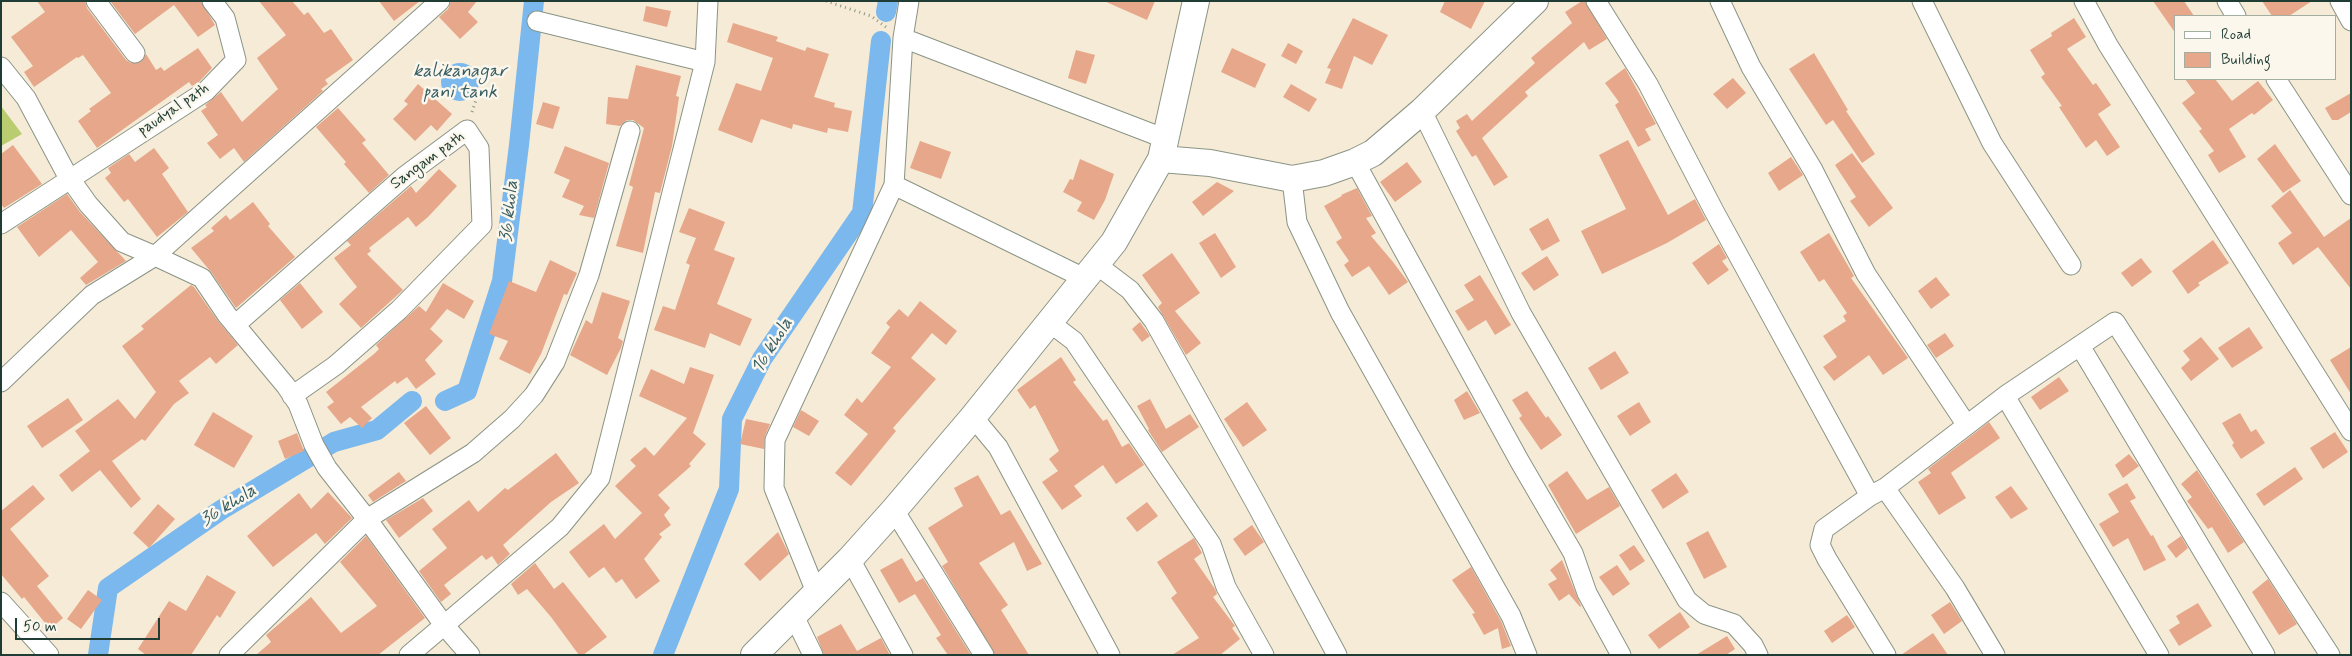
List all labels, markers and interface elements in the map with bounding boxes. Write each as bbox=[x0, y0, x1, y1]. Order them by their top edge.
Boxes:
legend bbox=[2174, 15, 2337, 80]
text: Road bbox=[2221, 25, 2251, 45]
text: Building bbox=[2221, 50, 2271, 70]
water label: kalikanagar pani tank bbox=[413, 61, 507, 104]
street label: paudyal path bbox=[135, 79, 213, 141]
street label: Sangam path bbox=[387, 128, 469, 194]
water label: 36 khola bbox=[496, 179, 524, 243]
water label: 16 khola bbox=[748, 314, 798, 378]
water label: 36 khola bbox=[197, 481, 261, 531]
scale bar bbox=[18, 608, 162, 640]
text: 50 m bbox=[23, 617, 57, 637]

